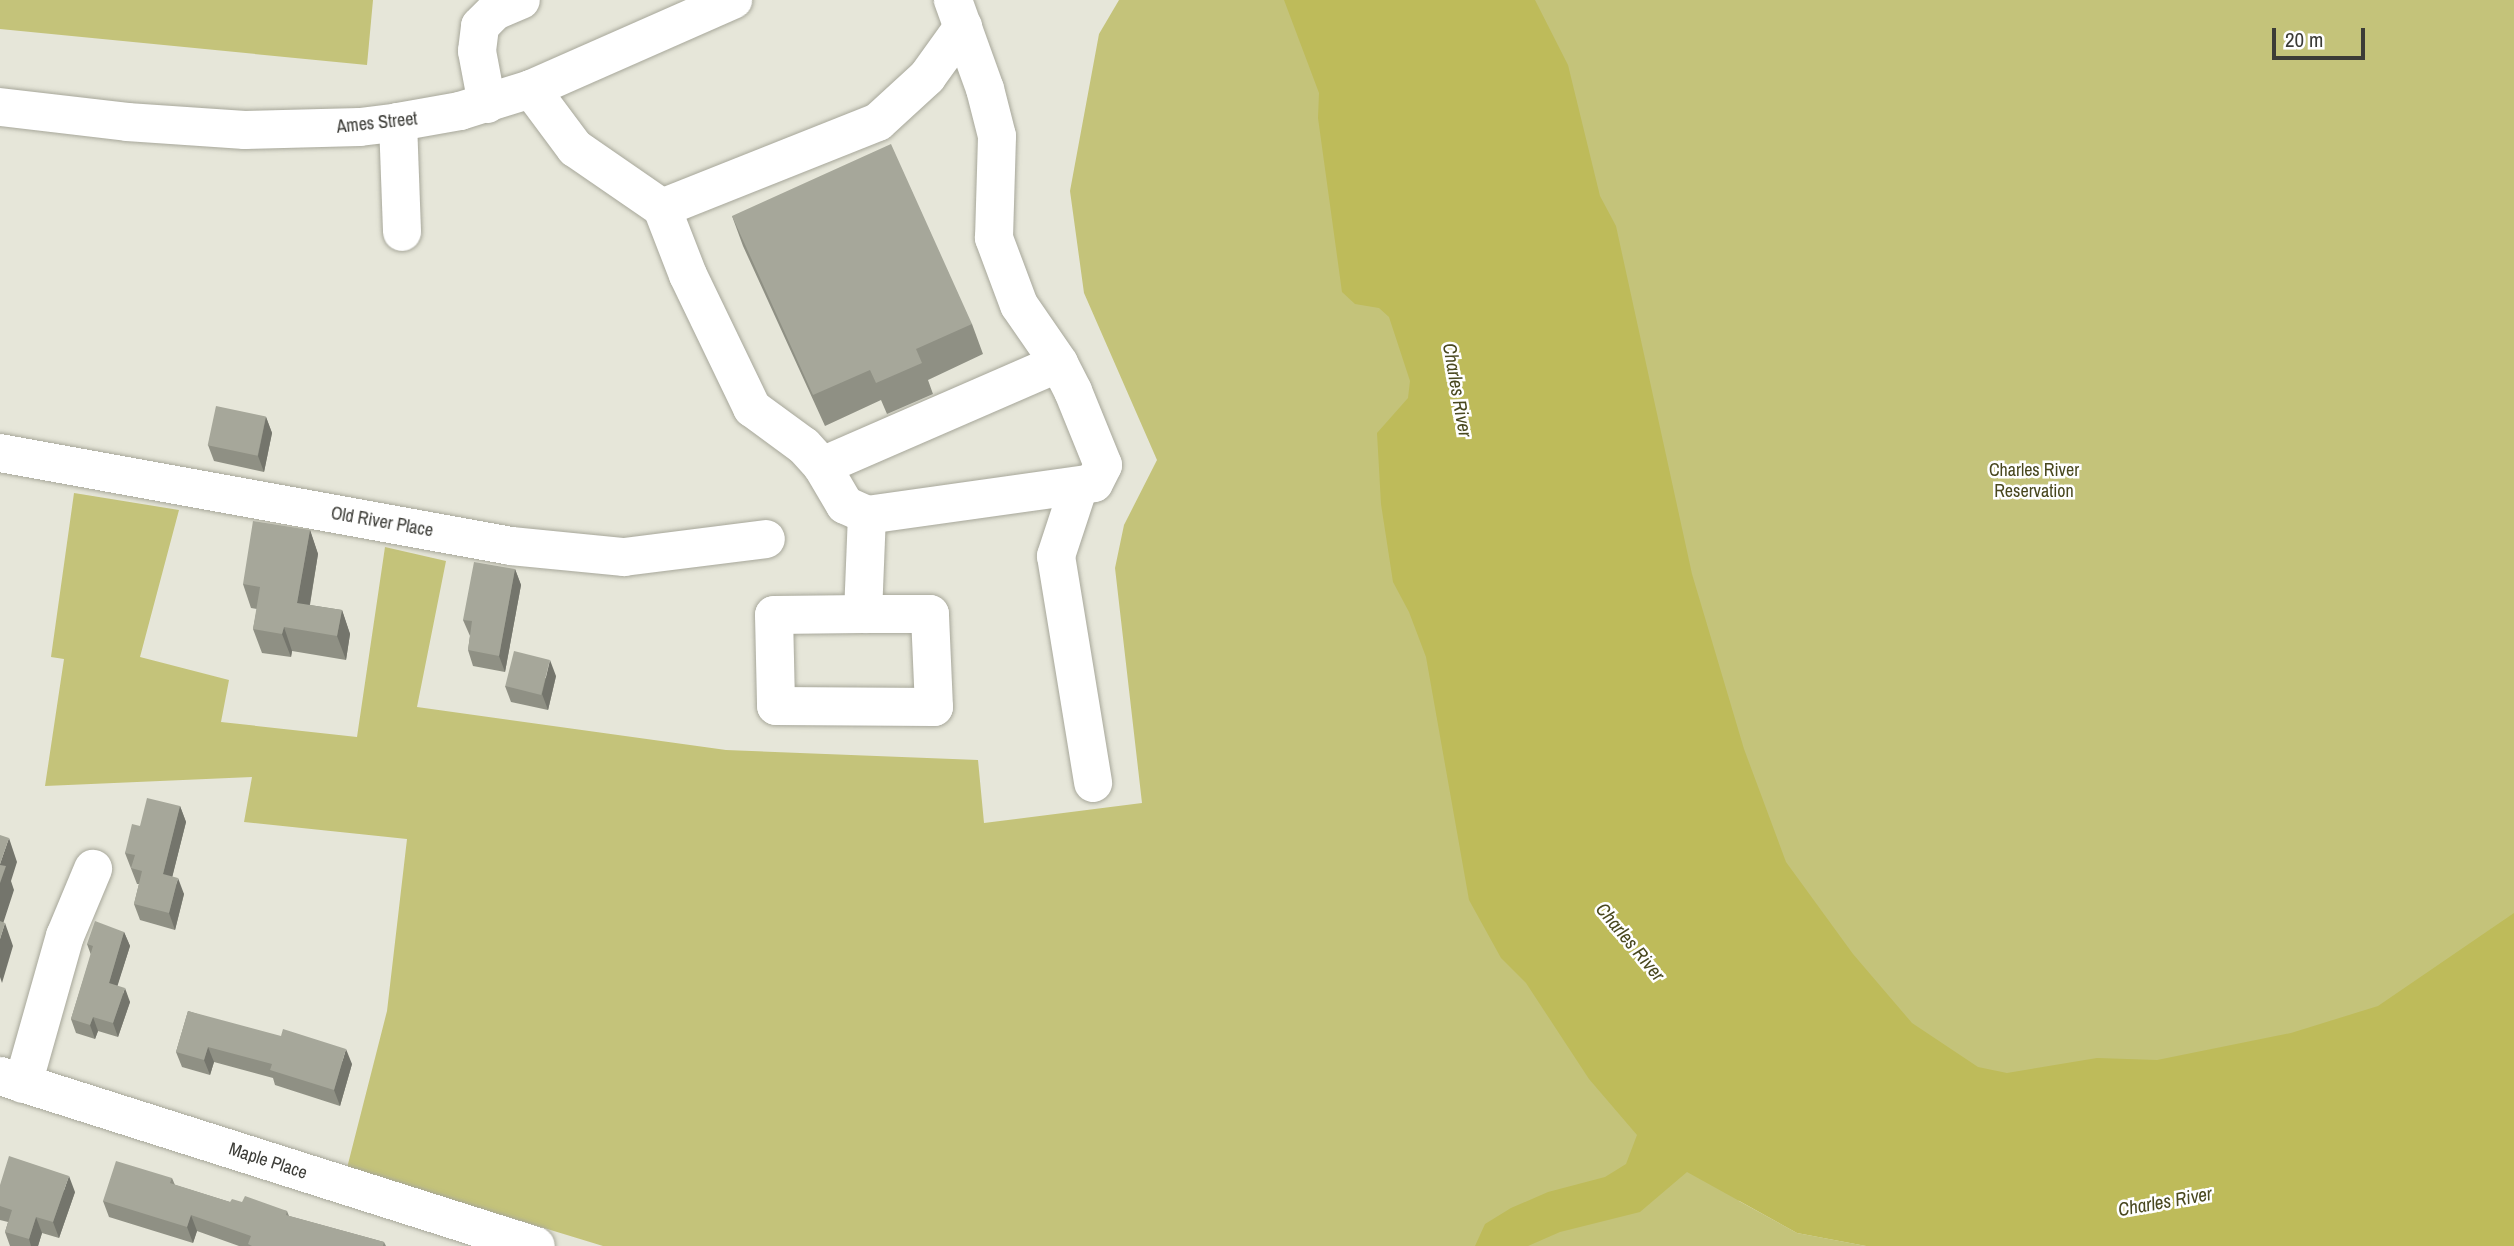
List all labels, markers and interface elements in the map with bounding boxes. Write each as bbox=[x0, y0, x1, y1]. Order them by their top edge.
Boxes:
scale bar bbox=[2276, 14, 2369, 58]
text: 20 m bbox=[2285, 25, 2323, 54]
street label: Ames Street bbox=[335, 108, 419, 138]
water label: Charles River bbox=[1438, 341, 1476, 439]
park label: Charles River Reservation bbox=[1989, 460, 2079, 503]
street label: Old River Place bbox=[329, 502, 435, 542]
water label: Charles River bbox=[1591, 898, 1669, 986]
street label: Maple Place bbox=[226, 1138, 310, 1184]
water label: Charles River bbox=[2116, 1183, 2214, 1221]

